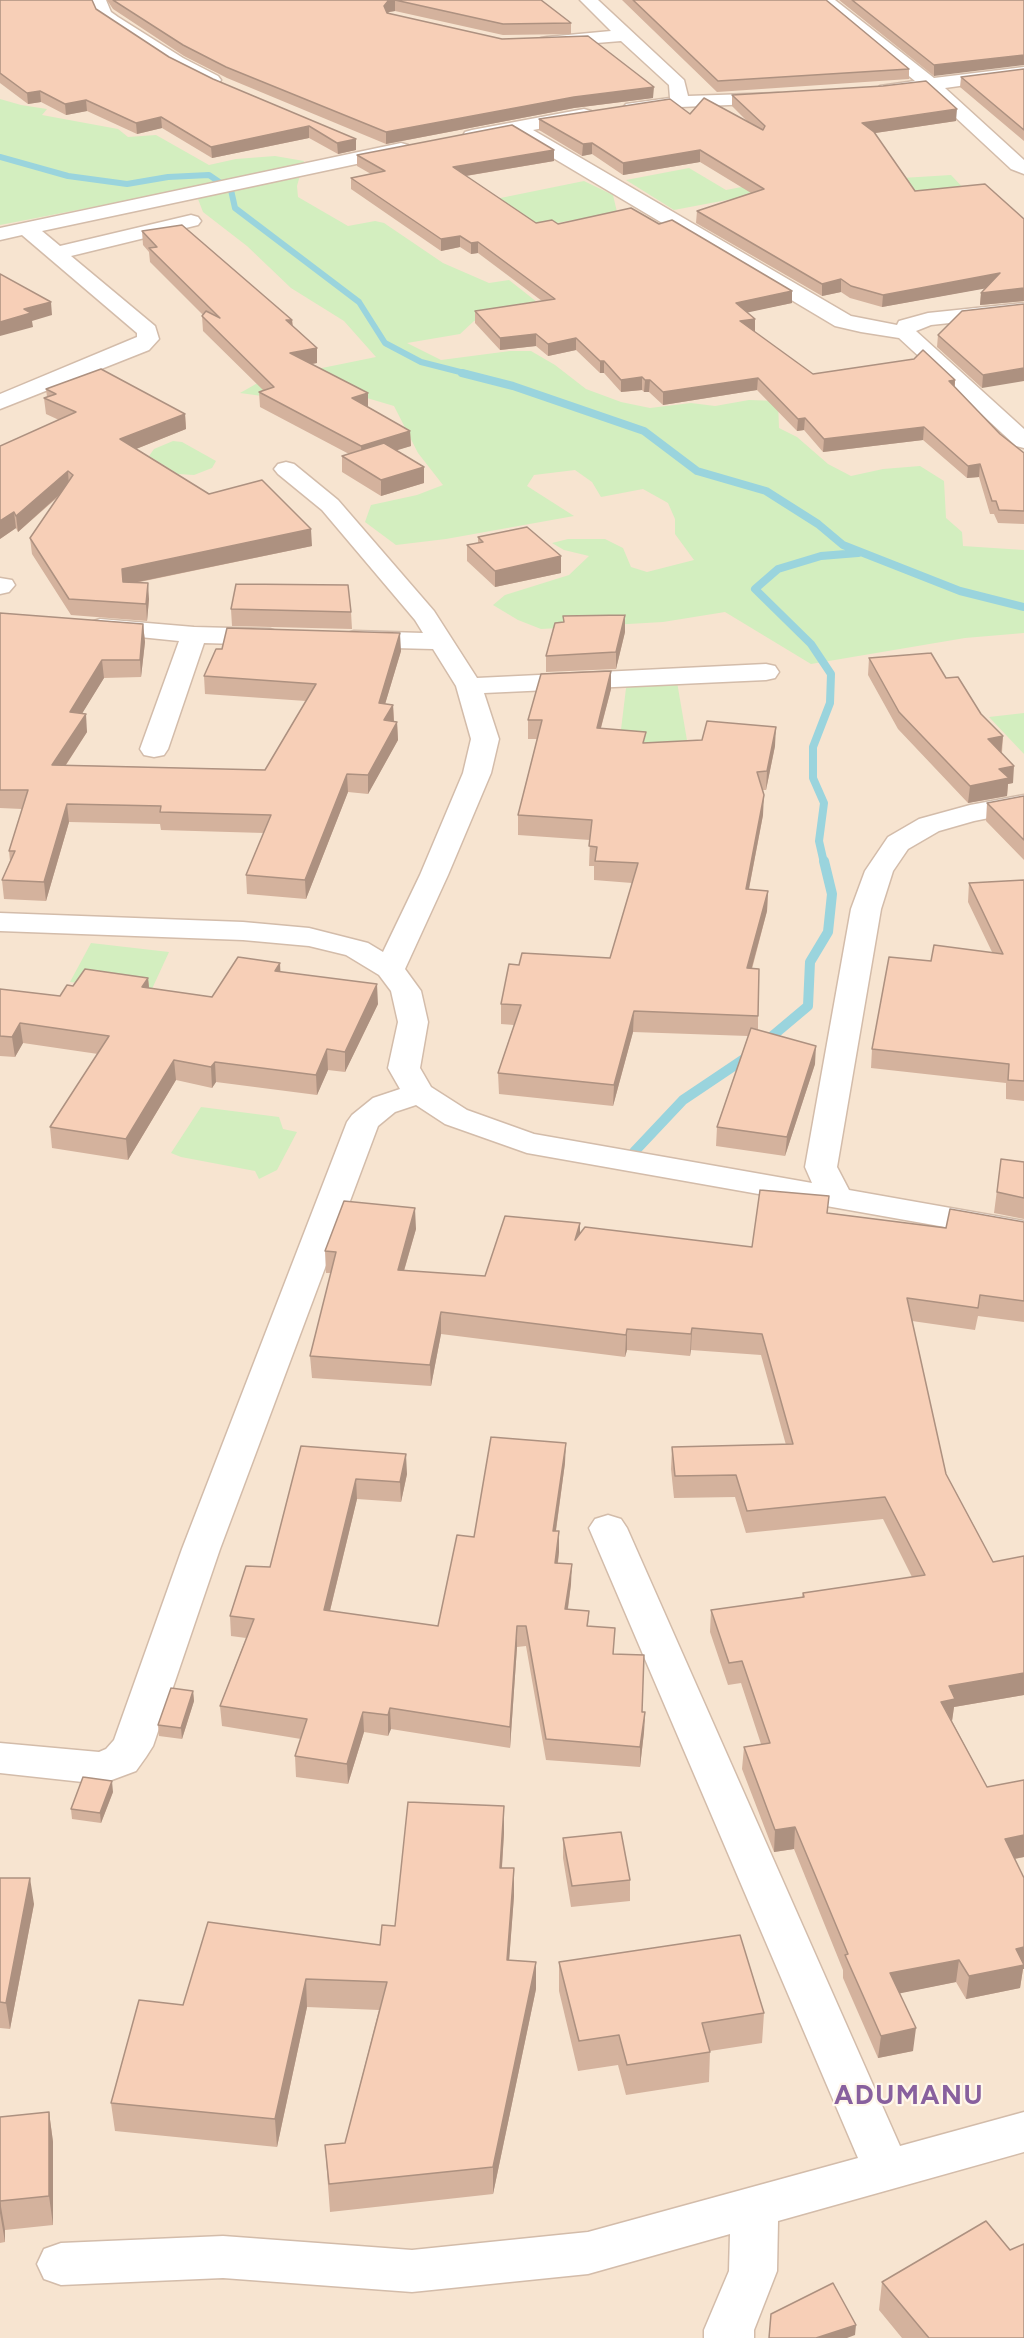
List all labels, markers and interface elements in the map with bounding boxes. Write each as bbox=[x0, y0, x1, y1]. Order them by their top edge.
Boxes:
district label: ADUMANU bbox=[834, 2080, 984, 2112]

